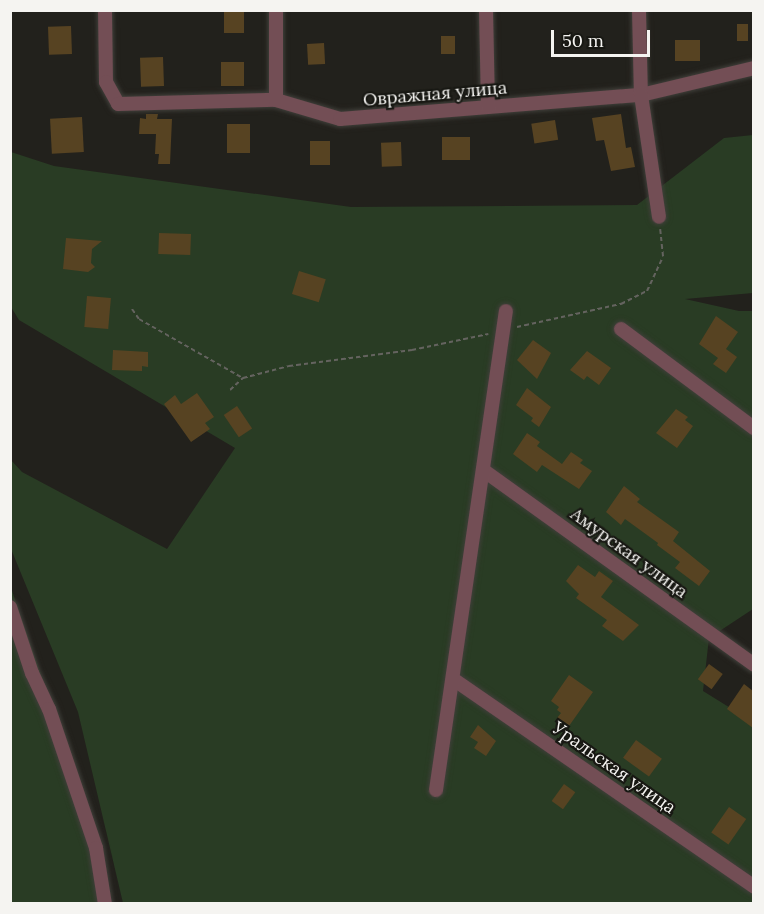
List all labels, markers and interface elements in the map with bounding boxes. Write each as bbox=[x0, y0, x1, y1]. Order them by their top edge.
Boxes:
scale bar bbox=[554, 18, 653, 56]
text: 50 m bbox=[562, 29, 604, 52]
street label: Овражная улица bbox=[362, 77, 508, 111]
street label: Амурская улица bbox=[566, 503, 692, 603]
street label: Уральская улица bbox=[548, 717, 680, 819]

